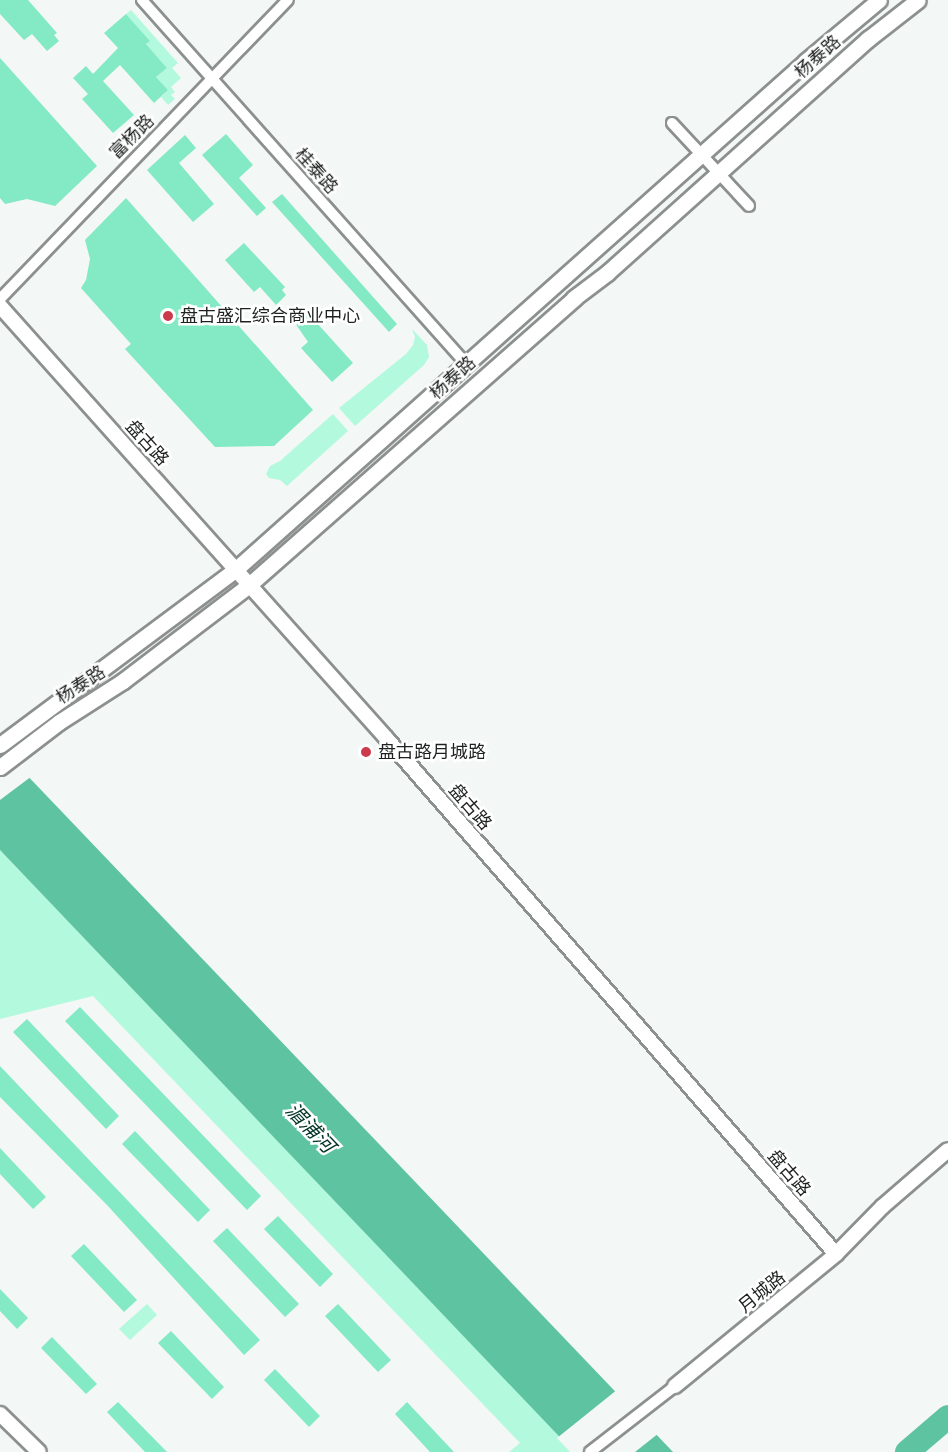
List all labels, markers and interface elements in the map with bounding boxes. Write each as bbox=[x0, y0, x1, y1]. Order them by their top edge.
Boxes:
street label: 杨泰路 bbox=[791, 31, 845, 83]
street label: 富杨路 bbox=[105, 110, 159, 164]
street label: 桂泰路 bbox=[290, 144, 342, 198]
place label: 盘古盛汇综合商业中心 bbox=[180, 305, 360, 327]
marker: 盘古盛汇综合商业中心 bbox=[161, 309, 175, 323]
street label: 杨泰路 bbox=[426, 352, 480, 404]
street label: 盘古路 bbox=[121, 416, 173, 470]
street label: 杨泰路 bbox=[52, 661, 110, 709]
place label: 盘古路月城路 bbox=[378, 741, 486, 763]
marker: 盘古路月城路 bbox=[359, 745, 373, 759]
street label: 盘古路 bbox=[444, 780, 496, 834]
water label: 湄浦河 bbox=[281, 1098, 339, 1158]
street label: 盘古路 bbox=[763, 1146, 815, 1200]
street label: 月城路 bbox=[734, 1267, 790, 1317]

